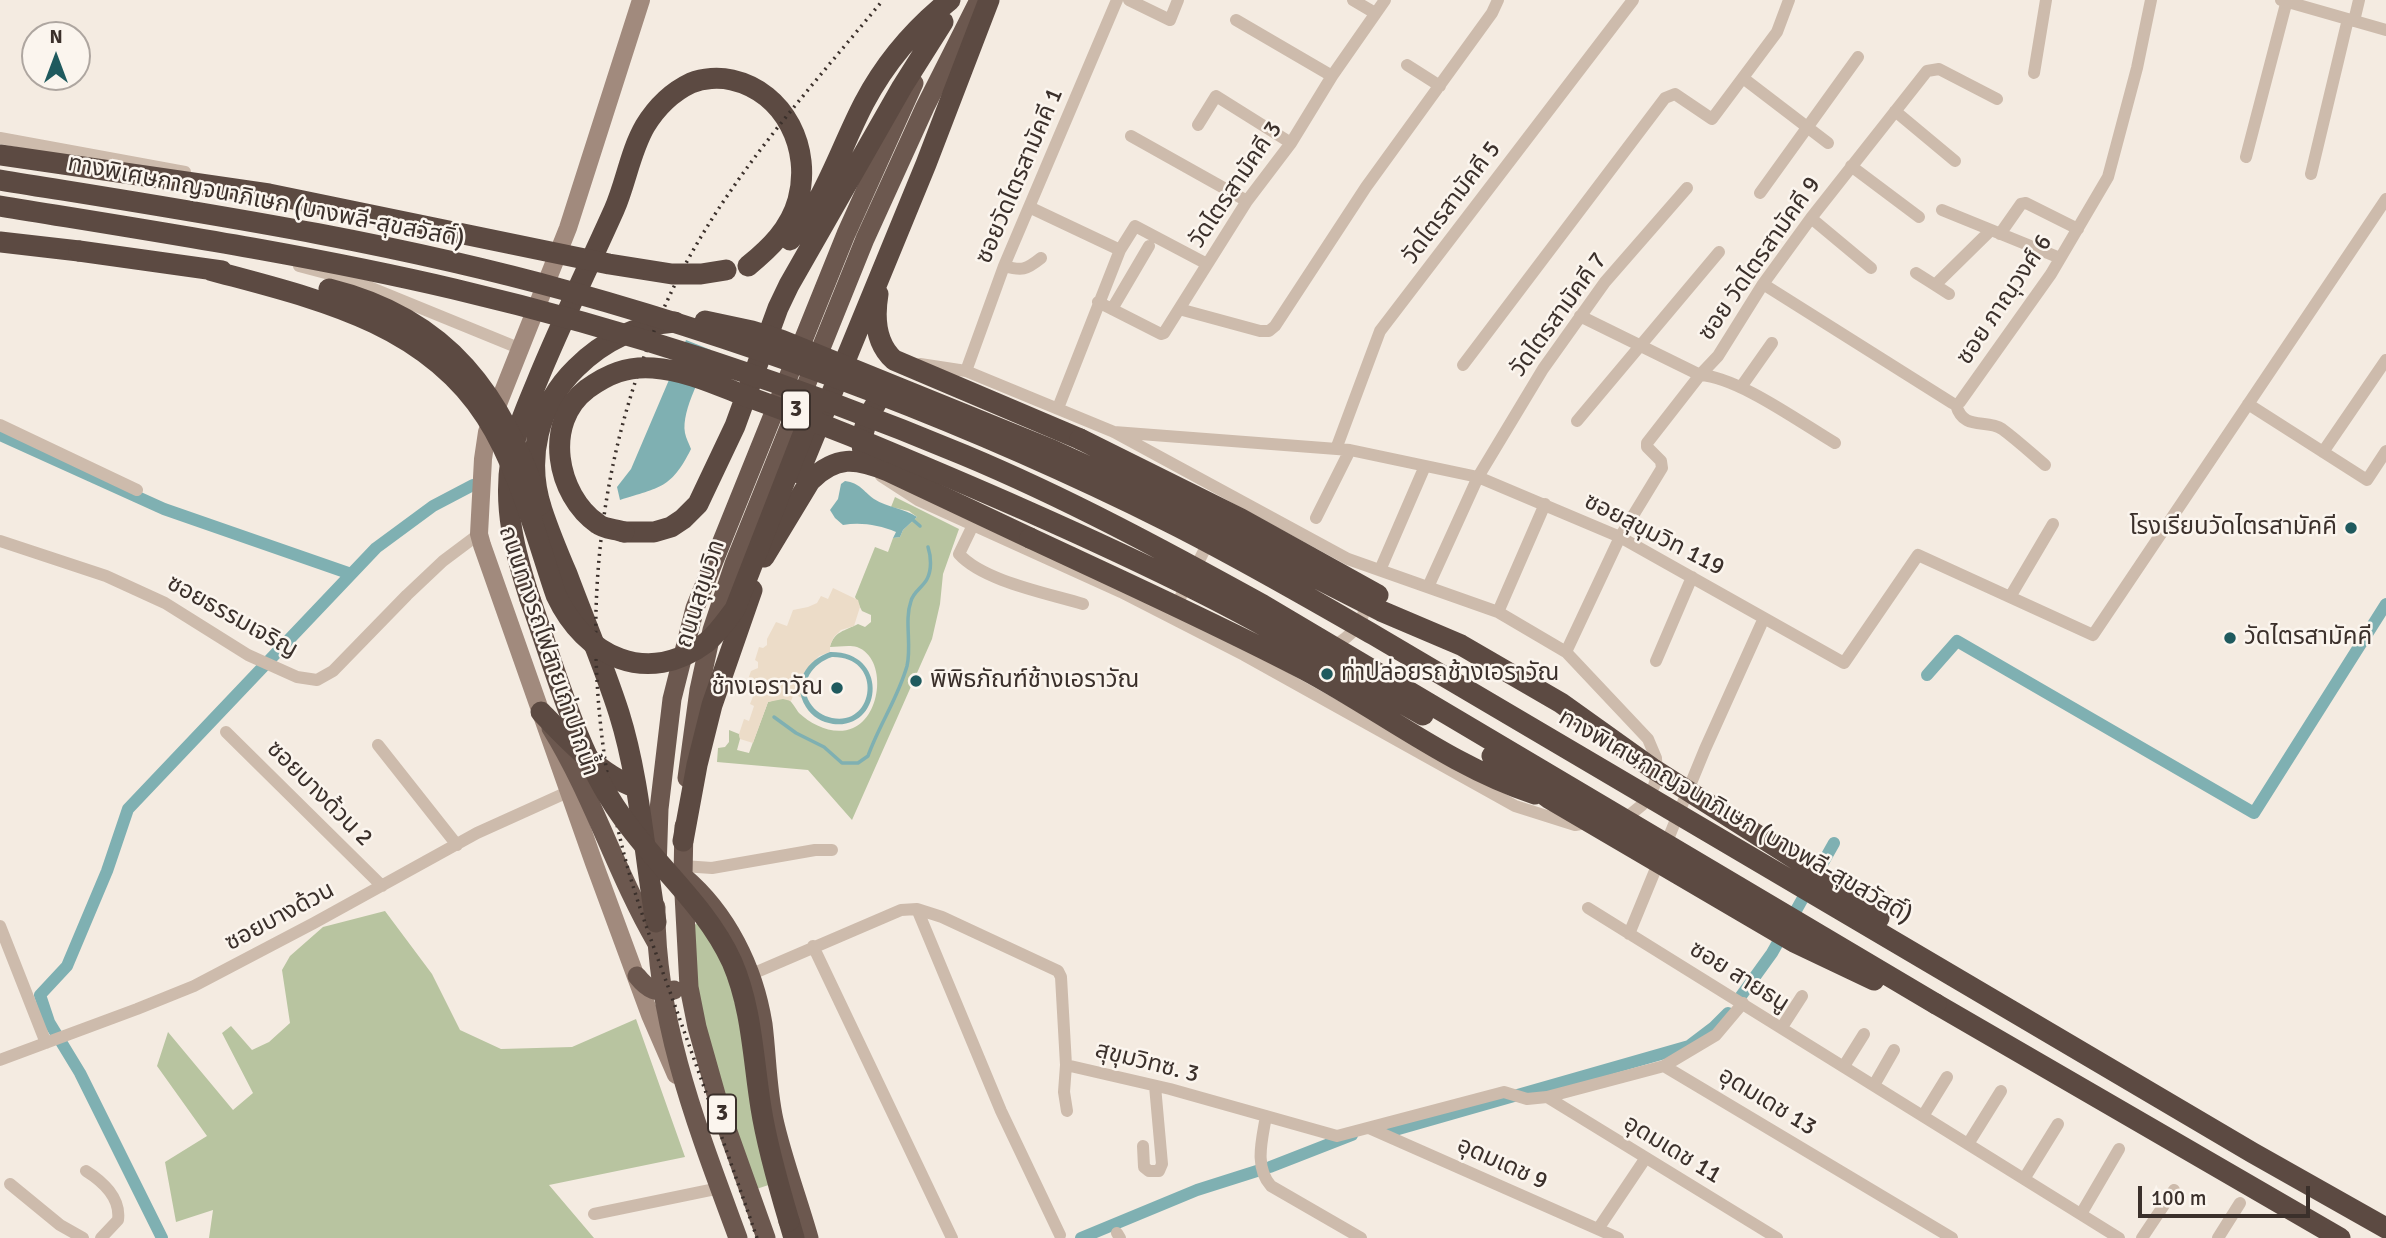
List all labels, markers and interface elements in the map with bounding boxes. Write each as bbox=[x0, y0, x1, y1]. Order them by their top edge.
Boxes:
north arrow bbox=[21, 21, 91, 91]
text: N bbox=[49, 25, 63, 49]
street label: ซอยวัดไตรสามัคคี 1 bbox=[970, 84, 1070, 268]
street label: วัดไตรสามัคคี 3 bbox=[1183, 116, 1289, 254]
street label: วัดไตรสามัคคี 5 bbox=[1396, 136, 1508, 270]
street label: ทางพิเศษกาญจนาภิเษก (บางพลี-สุขสวัสดิ์) bbox=[65, 149, 467, 255]
street label: ซอย วัดไตรสามัคคี 9 bbox=[1693, 172, 1827, 346]
street label: ซอย ภาณุวงศ์ 6 bbox=[1951, 229, 2059, 371]
street label: วัดไตรสามัคคี 7 bbox=[1504, 247, 1614, 383]
road number: 3 bbox=[782, 390, 810, 430]
street label: ซอยสุขุมวิท 119 bbox=[1579, 487, 1729, 583]
place label: โรงเรียนวัดไตรสามัคคี bbox=[2129, 514, 2337, 542]
marker: โรงเรียนวัดไตรสามัคคี bbox=[2343, 520, 2359, 536]
street label: ถนนทางรถไฟสายเก่าปากน้ำ bbox=[492, 522, 604, 780]
street label: ถนนสุขุมวิท bbox=[670, 536, 732, 652]
street label: ซอยธรรมเจริญ bbox=[161, 569, 303, 665]
place label: วัดไตรสามัคคี bbox=[2244, 624, 2372, 652]
marker: วัดไตรสามัคคี bbox=[2222, 630, 2238, 646]
place label: ท่าปล่อยรถช้างเอราวัณ bbox=[1341, 660, 1559, 688]
marker: ท่าปล่อยรถช้างเอราวัณ bbox=[1319, 666, 1335, 682]
place label: พิพิธภัณฑ์ช้างเอราวัณ bbox=[930, 667, 1139, 695]
marker: พิพิธภัณฑ์ช้างเอราวัณ bbox=[908, 673, 924, 689]
place label: ช้างเอราวัณ bbox=[711, 674, 823, 702]
marker: ช้างเอราวัณ bbox=[829, 680, 845, 696]
street label: ทางพิเศษกาญจนาภิเษก (บางพลี-สุขสวัสดิ์) bbox=[1553, 704, 1917, 930]
street label: ซอยบางด้วน 2 bbox=[260, 735, 378, 853]
street label: ซอยบางด้วน bbox=[220, 876, 340, 958]
street label: ซอย สายธนู bbox=[1684, 935, 1794, 1019]
street label: สุขุมวิทซ. 3 bbox=[1092, 1036, 1202, 1090]
street label: อุดมเดช 13 bbox=[1713, 1062, 1821, 1142]
road number: 3 bbox=[708, 1094, 736, 1134]
street label: อุดมเดช 11 bbox=[1618, 1110, 1726, 1190]
street label: อุดมเดช 9 bbox=[1452, 1131, 1552, 1197]
scale bar bbox=[2141, 1172, 2312, 1216]
text: 100 m bbox=[2151, 1185, 2206, 1211]

